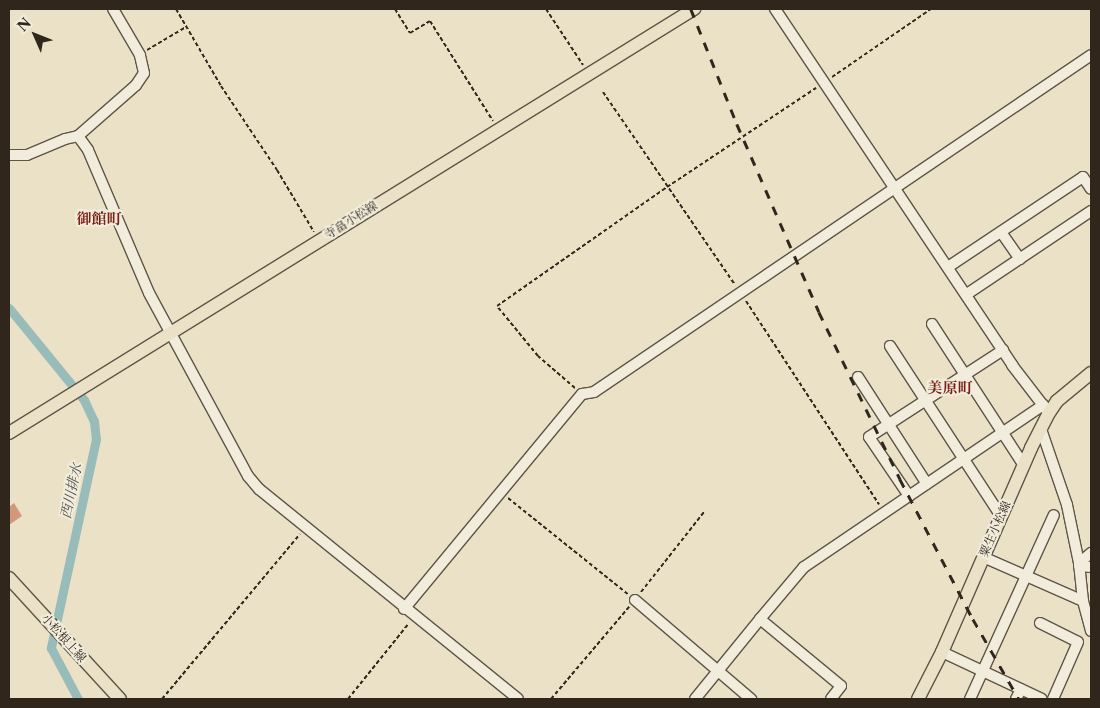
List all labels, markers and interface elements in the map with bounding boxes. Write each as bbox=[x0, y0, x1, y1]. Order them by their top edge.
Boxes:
north arrow bbox=[10, 10, 60, 60]
text: N bbox=[14, 14, 35, 35]
street label: 寺畠小松線 bbox=[322, 198, 380, 242]
district label: 御館町 bbox=[77, 210, 121, 228]
district label: 美原町 bbox=[928, 379, 972, 397]
water label: 西川排水 bbox=[57, 462, 85, 520]
street label: 粟生小松線 bbox=[976, 499, 1014, 559]
street label: 小松根上線 bbox=[39, 611, 89, 665]

